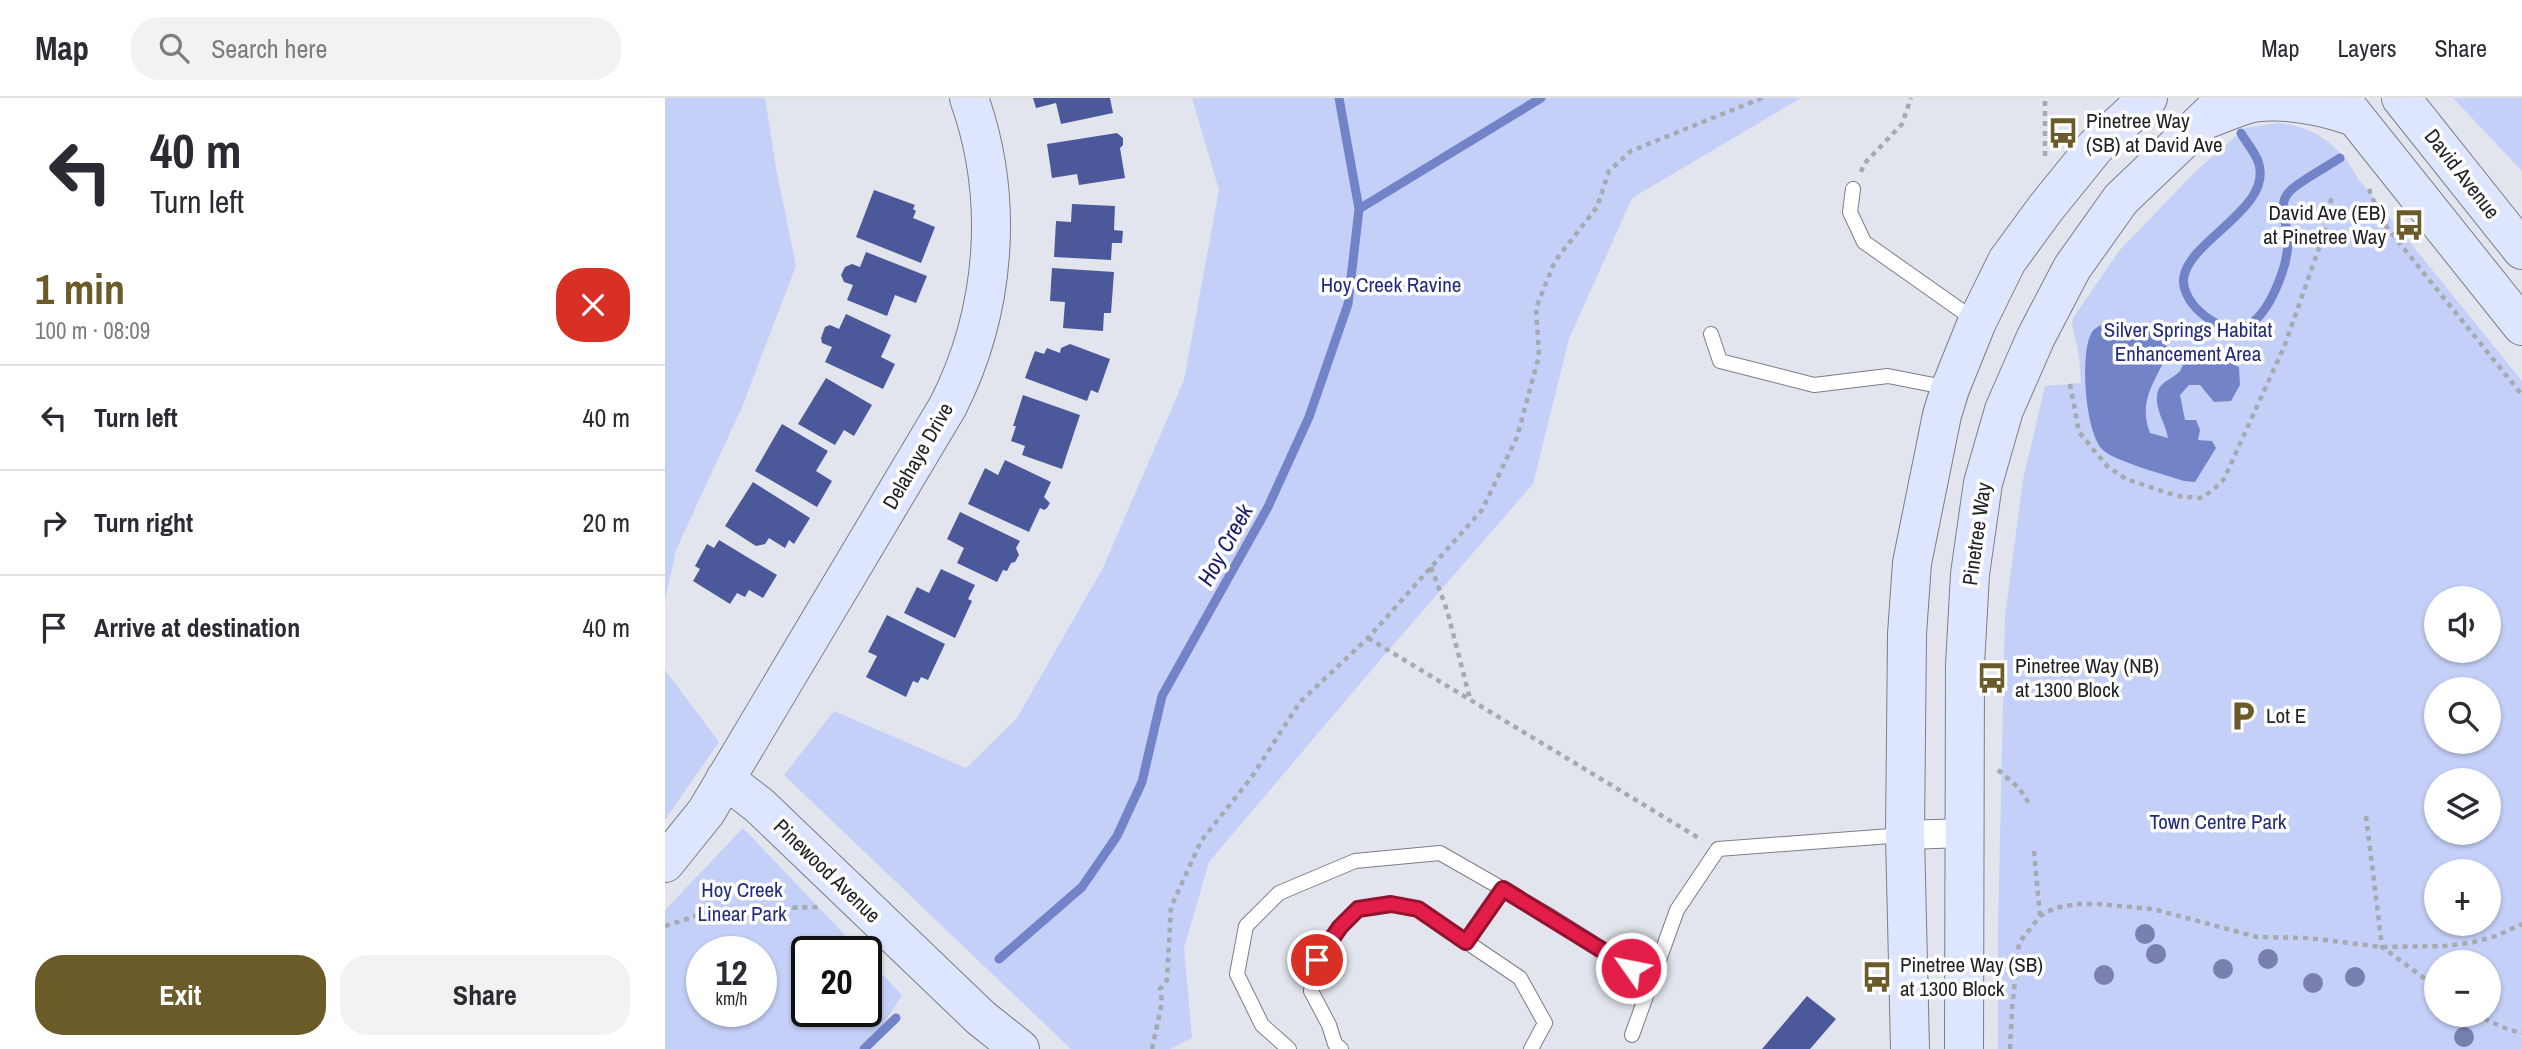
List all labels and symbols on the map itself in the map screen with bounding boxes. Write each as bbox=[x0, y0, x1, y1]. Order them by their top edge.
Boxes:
place label: Pinetree Way (SB) at David Ave bbox=[2086, 106, 2223, 159]
bus stop icon: Pinetree Way (SB) at David Ave bbox=[2046, 116, 2080, 150]
street label: David Avenue bbox=[2418, 123, 2507, 225]
place label: David Ave (EB) at Pinetree Way bbox=[2263, 198, 2386, 251]
bus stop icon: David Ave (EB) at Pinetree Way bbox=[2392, 208, 2426, 242]
park label: Hoy Creek Ravine bbox=[1321, 270, 1461, 299]
park label: Silver Springs Habitat Enhancement Area bbox=[2104, 315, 2272, 368]
street label: Delahaye Drive bbox=[875, 397, 960, 514]
street label: Pinetree Way bbox=[1955, 480, 1998, 587]
water label: Hoy Creek bbox=[1189, 497, 1260, 591]
place label: Pinetree Way (NB) at 1300 Block bbox=[2015, 651, 2159, 704]
bus stop icon: Pinetree Way (NB) at 1300 Block bbox=[1975, 661, 2009, 695]
parking icon: Lot E bbox=[2226, 699, 2260, 733]
place label: Lot E bbox=[2266, 701, 2306, 730]
park label: Town Centre Park bbox=[2150, 807, 2287, 836]
street label: Pinewood Avenue bbox=[767, 812, 887, 929]
park label: Hoy Creek Linear Park bbox=[697, 875, 787, 928]
pin bbox=[1287, 930, 1347, 990]
position arrow bbox=[1594, 931, 1668, 1005]
speed limit sign: 20 bbox=[791, 936, 882, 1027]
place label: Pinetree Way (SB) at 1300 Block bbox=[1900, 950, 2043, 1003]
bus stop icon: Pinetree Way (SB) at 1300 Block bbox=[1860, 960, 1894, 994]

